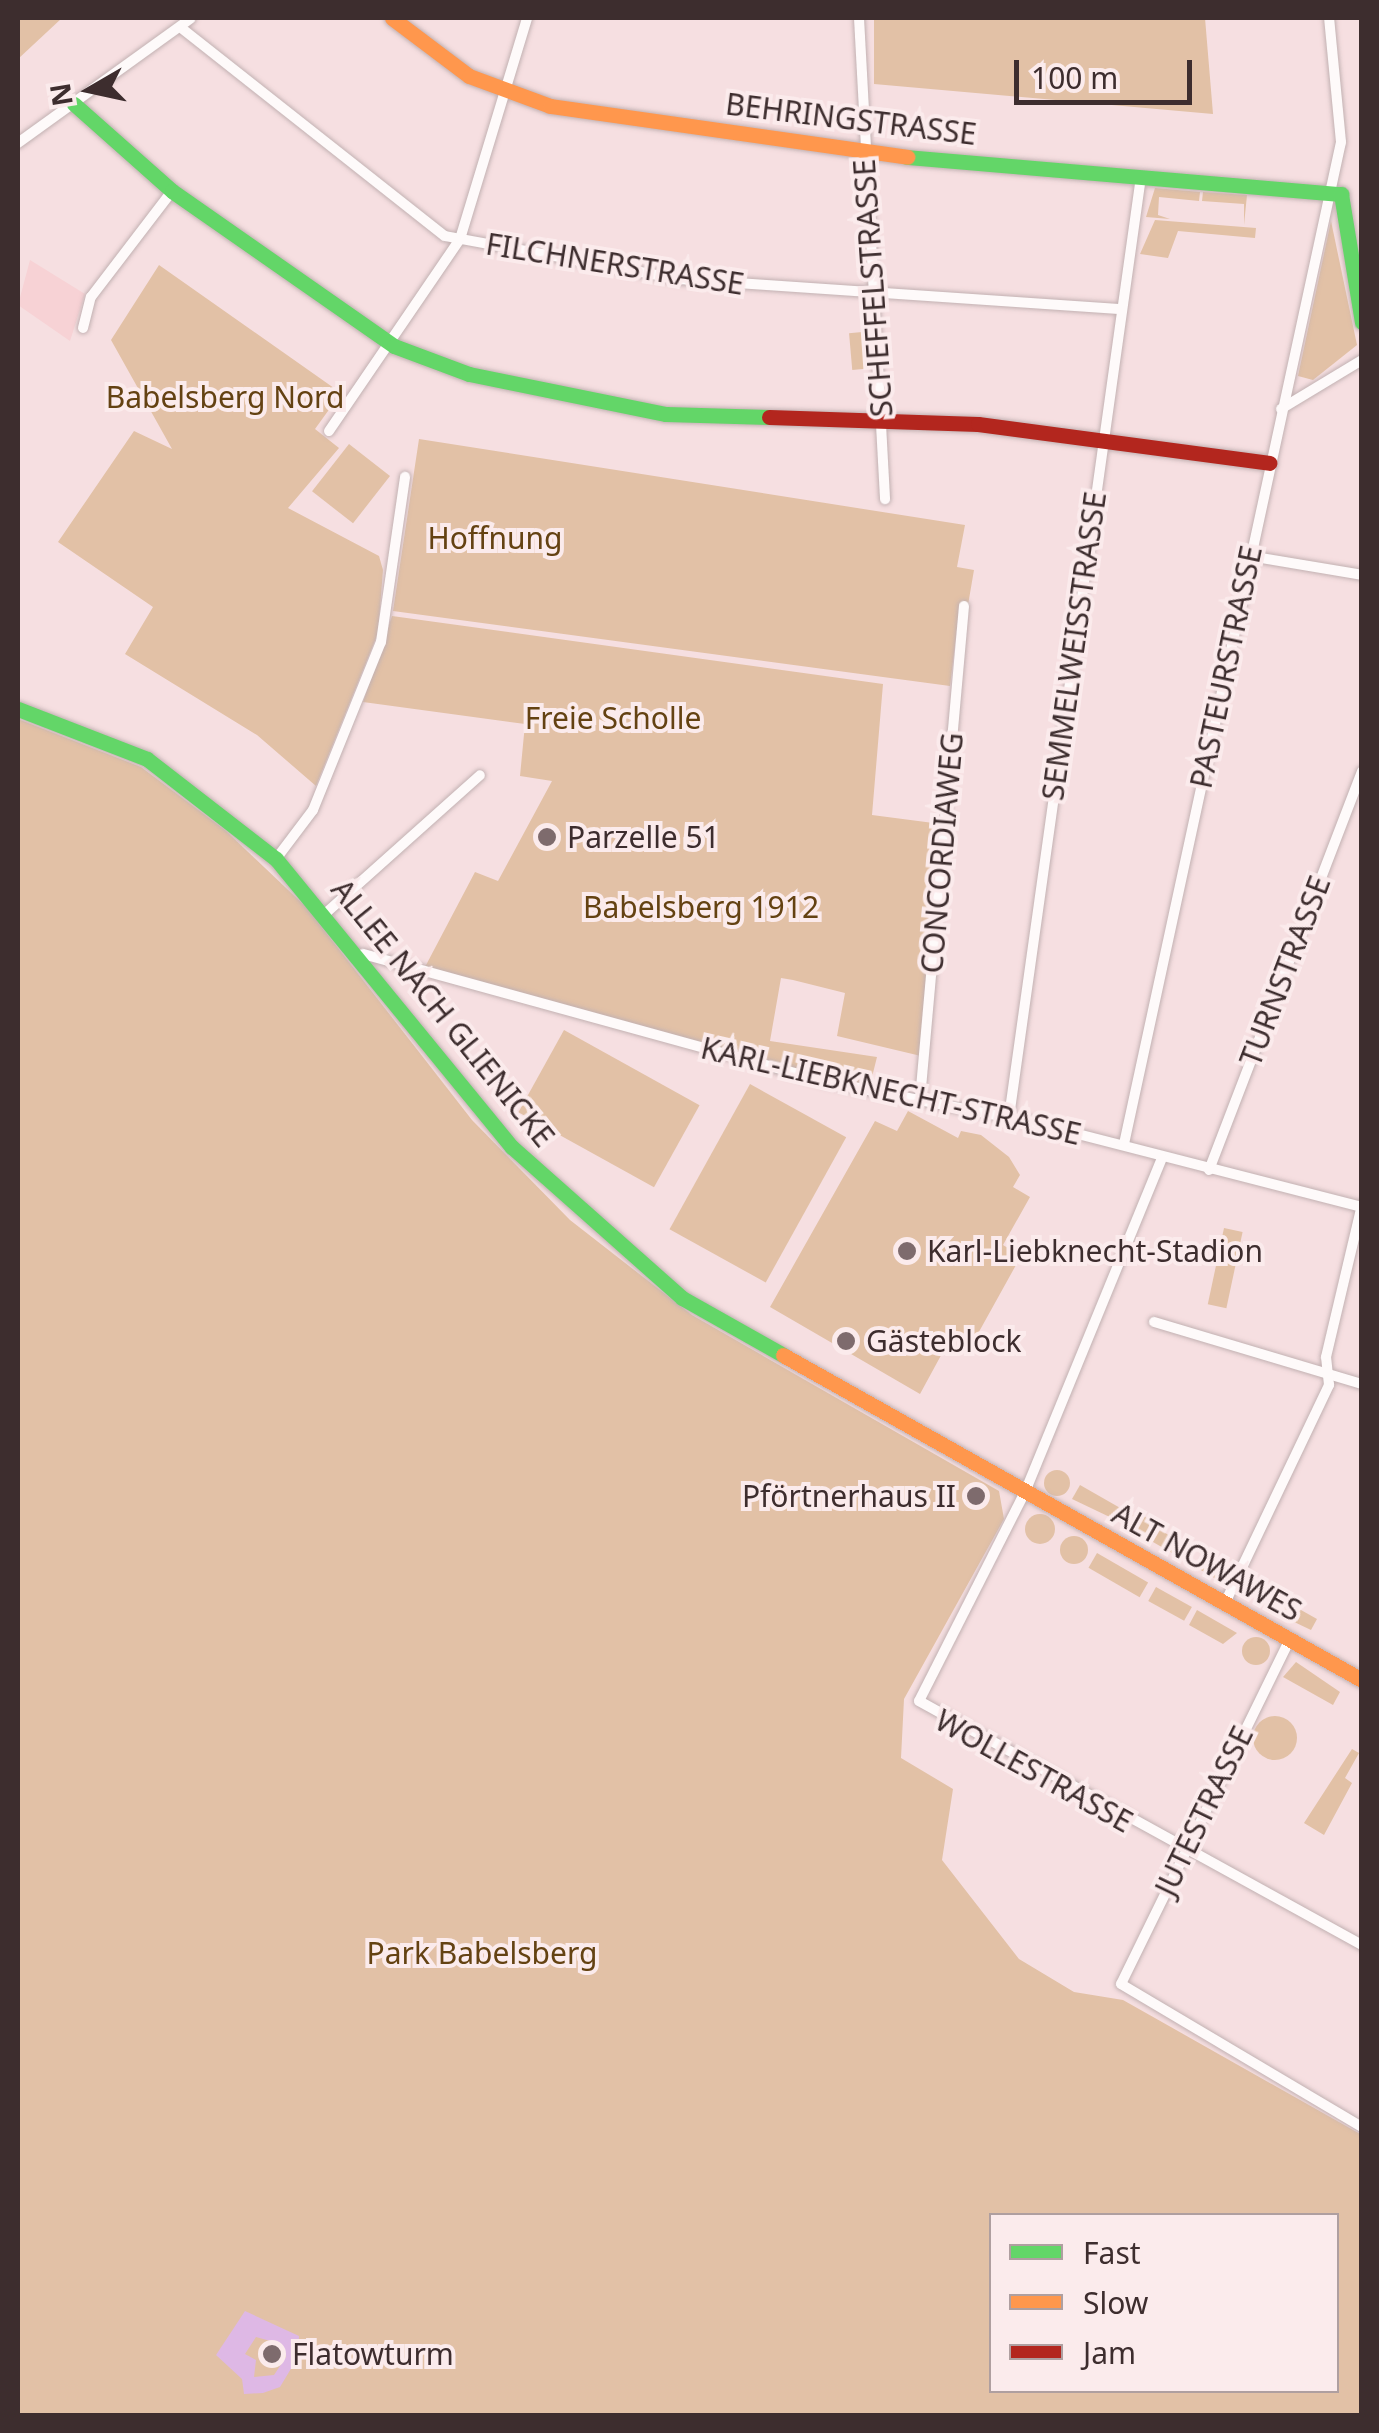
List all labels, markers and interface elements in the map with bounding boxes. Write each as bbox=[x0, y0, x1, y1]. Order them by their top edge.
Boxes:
north arrow bbox=[40, 40, 140, 140]
scale bar bbox=[1019, 40, 1196, 102]
text: 100 m bbox=[1031, 57, 1118, 98]
text: N bbox=[40, 80, 81, 109]
street label: BEHRINGSTRASSE bbox=[724, 86, 978, 152]
street label: SCHEFFELSTRASSE bbox=[846, 158, 900, 418]
street label: FILCHNERSTRASSE bbox=[483, 226, 747, 302]
park label: Babelsberg Nord bbox=[106, 379, 344, 415]
street label: SEMMELWEISSTRASSE bbox=[1035, 489, 1113, 803]
park label: Hoffnung bbox=[427, 520, 563, 556]
street label: PASTEURSTRASSE bbox=[1183, 543, 1269, 791]
park label: Freie Scholle bbox=[525, 700, 701, 736]
street label: CONCORDIAWEG bbox=[914, 731, 970, 975]
place label: Parzelle 51 bbox=[567, 819, 720, 855]
marker: Parzelle 51 bbox=[536, 826, 558, 848]
street label: TURNSTRASSE bbox=[1232, 871, 1338, 1071]
street label: ALLEE NACH GLIENICKE bbox=[324, 872, 562, 1154]
park label: Babelsberg 1912 bbox=[583, 889, 819, 925]
street label: KARL-LIEBKNECHT-STRASSE bbox=[698, 1030, 1084, 1152]
place label: Karl-Liebknecht-Stadion bbox=[927, 1233, 1263, 1269]
marker: Karl-Liebknecht-Stadion bbox=[896, 1240, 918, 1262]
place label: Gästeblock bbox=[866, 1323, 1022, 1359]
marker: Gästeblock bbox=[835, 1330, 857, 1352]
place label: Pförtnerhaus II bbox=[742, 1478, 956, 1514]
marker: Pförtnerhaus II bbox=[965, 1485, 987, 1507]
street label: ALT NOWAWES bbox=[1106, 1495, 1308, 1629]
street label: WOLLESTRASSE bbox=[929, 1702, 1139, 1840]
street label: JUTESTRASSE bbox=[1147, 1720, 1261, 1902]
park label: Park Babelsberg bbox=[367, 1935, 597, 1971]
legend bbox=[989, 2213, 1339, 2393]
text: Fast bbox=[1083, 2232, 1141, 2273]
text: Slow bbox=[1083, 2282, 1148, 2323]
text: Jam bbox=[1083, 2332, 1136, 2373]
place label: Flatowturm bbox=[292, 2336, 454, 2372]
marker: Flatowturm bbox=[261, 2343, 283, 2365]

